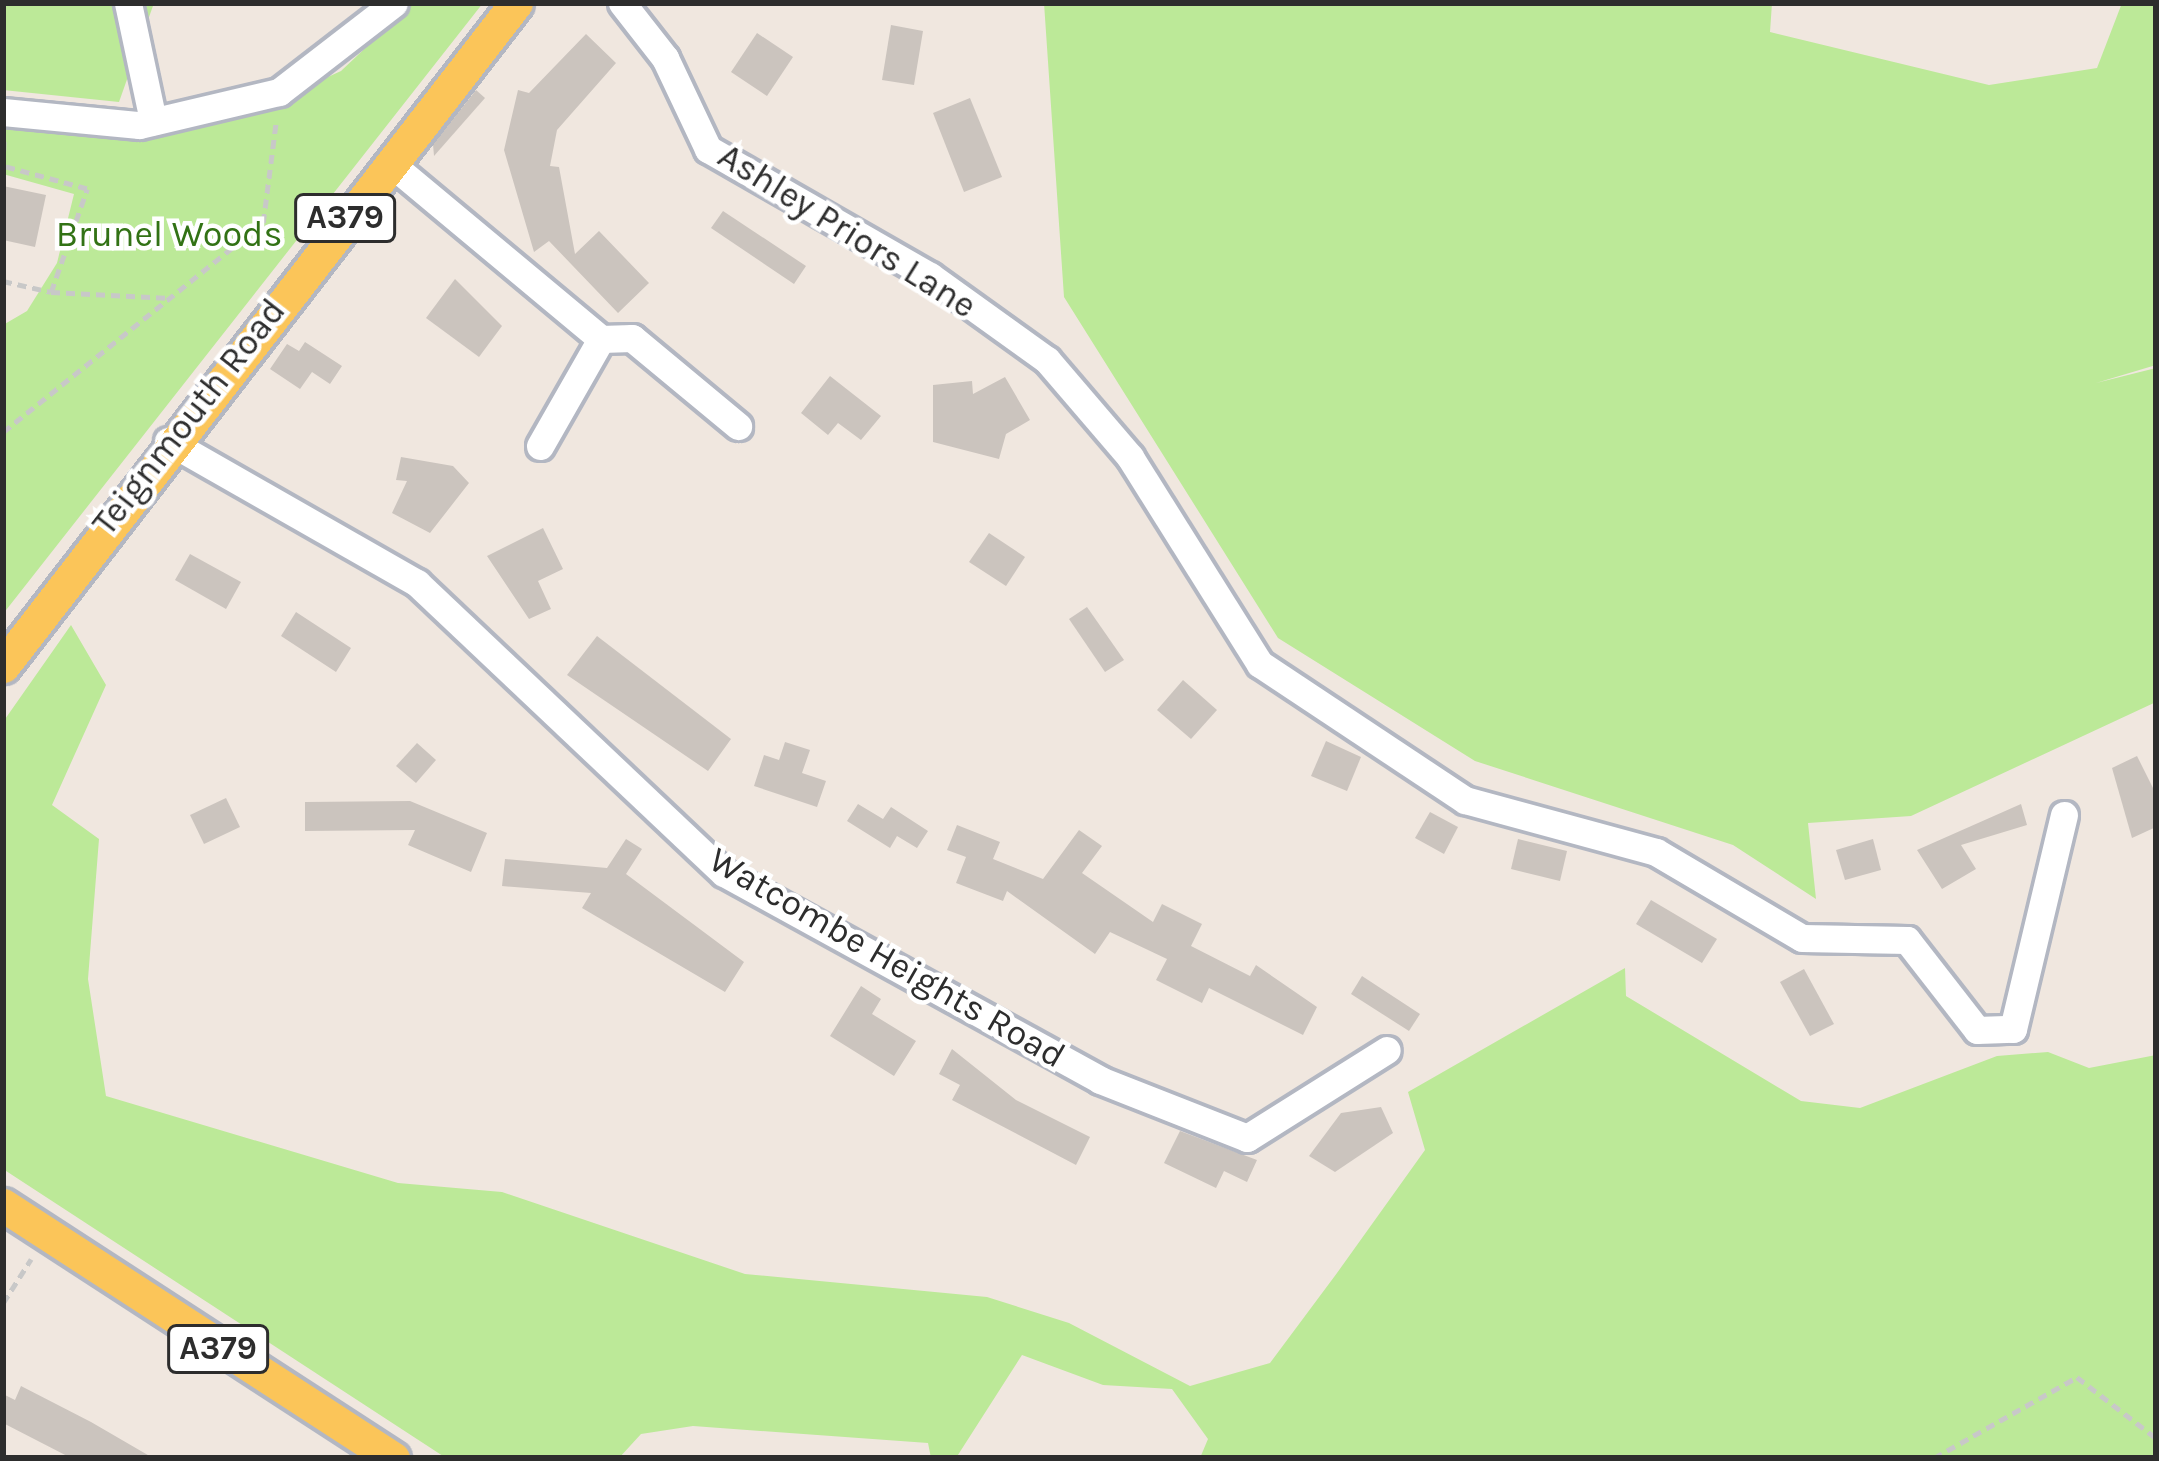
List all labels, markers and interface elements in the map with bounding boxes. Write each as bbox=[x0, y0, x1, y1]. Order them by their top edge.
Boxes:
street label: Ashley Priors Lane bbox=[710, 134, 984, 328]
road number: A379 bbox=[294, 191, 396, 245]
park label: Brunel Woods bbox=[56, 213, 282, 257]
street label: Teignmouth Road bbox=[83, 290, 295, 544]
street label: Watcombe Heights Road bbox=[701, 838, 1073, 1078]
road number: A379 bbox=[167, 1322, 269, 1376]

